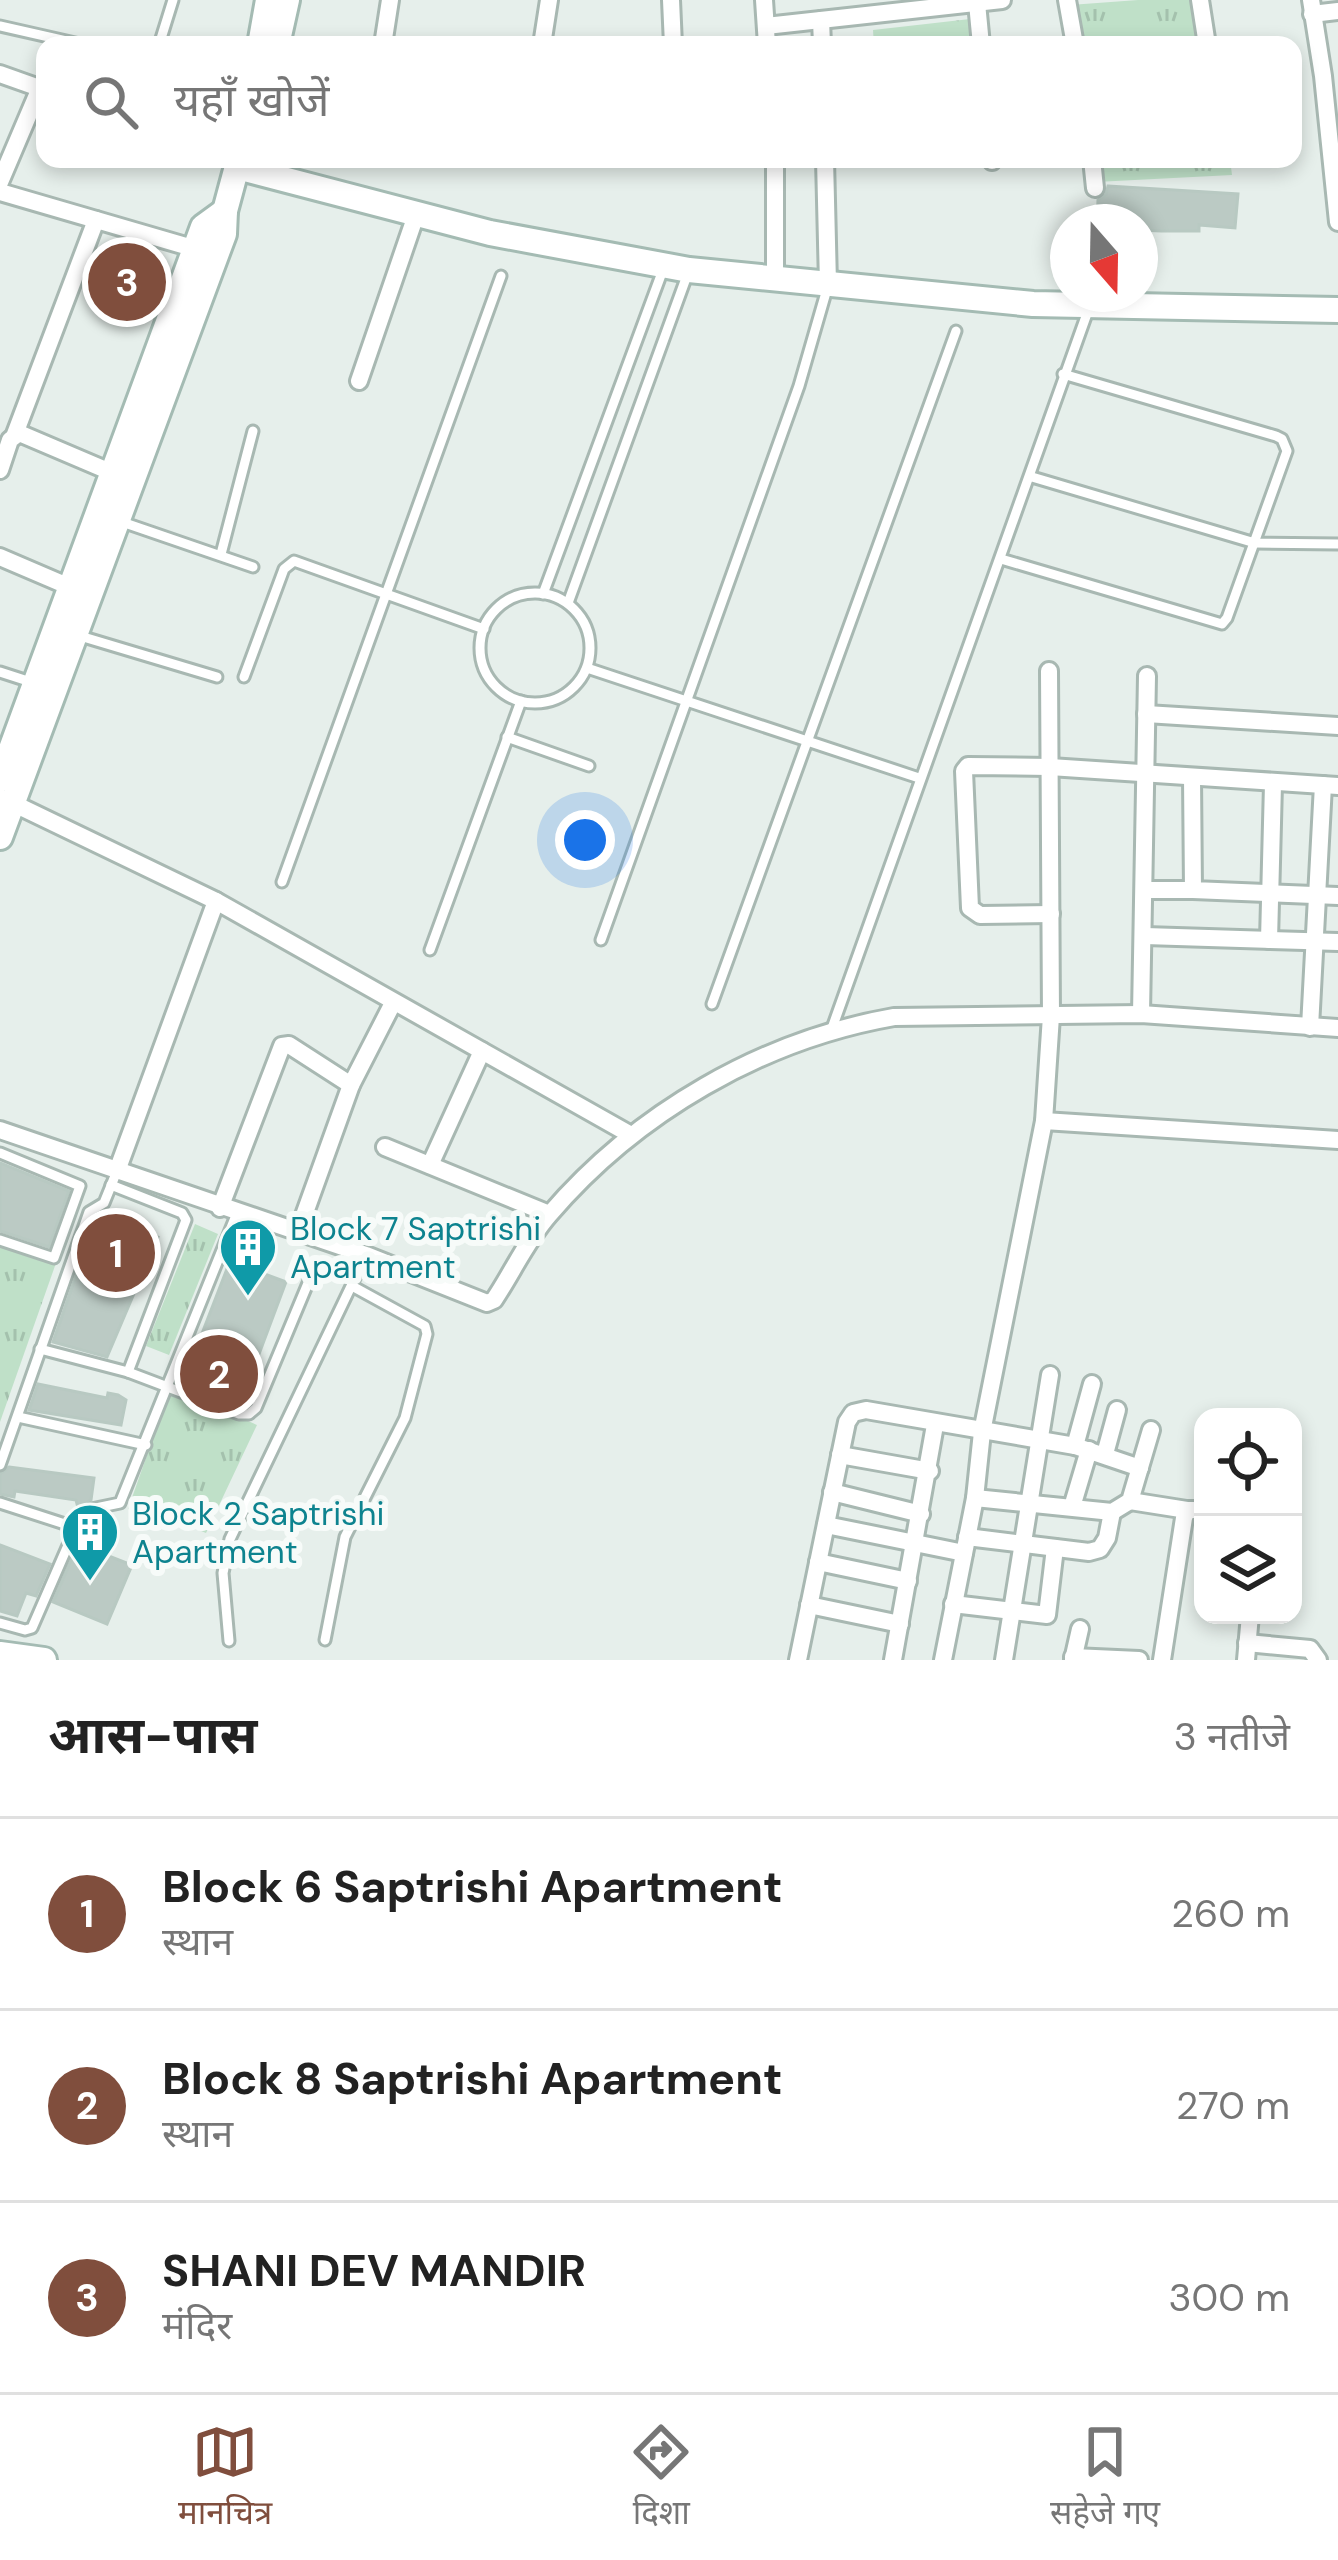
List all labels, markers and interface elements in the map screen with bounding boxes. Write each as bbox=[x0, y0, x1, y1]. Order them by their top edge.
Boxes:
search box bbox=[36, 36, 1302, 168]
icon: search bbox=[78, 69, 144, 135]
text: यहाँ खोजें bbox=[174, 71, 329, 130]
north arrow bbox=[1050, 204, 1158, 312]
pin: 3 bbox=[88, 237, 166, 327]
your location bbox=[555, 810, 615, 870]
place label: Block 7 Saptrishi Apartment bbox=[290, 1207, 541, 1288]
pin: 1 bbox=[77, 1208, 155, 1298]
building icon: Block 7 Saptrishi Apartment bbox=[217, 1216, 279, 1298]
pin: 2 bbox=[180, 1329, 258, 1419]
map controls bbox=[1194, 1408, 1302, 1624]
button: locate bbox=[1194, 1408, 1302, 1516]
place label: Block 2 Saptrishi Apartment bbox=[132, 1492, 385, 1573]
building icon: Block 2 Saptrishi Apartment bbox=[59, 1501, 121, 1583]
button: layers bbox=[1194, 1516, 1302, 1624]
text: आस-पास bbox=[48, 1702, 257, 1769]
text: 3 नतीजे bbox=[1174, 1711, 1290, 1762]
text: Block 6 Saptrishi Apartment bbox=[162, 1857, 783, 1916]
text: 1 bbox=[80, 1888, 94, 1939]
text: 260 m bbox=[1171, 1888, 1290, 1939]
text: स्थान bbox=[162, 1916, 233, 1967]
text: Block 8 Saptrishi Apartment bbox=[162, 2049, 782, 2108]
text: 2 bbox=[76, 2080, 98, 2131]
text: 270 m bbox=[1176, 2080, 1290, 2131]
text: स्थान bbox=[162, 2108, 233, 2159]
text: SHANI DEV MANDIR bbox=[162, 2241, 586, 2300]
text: 3 bbox=[75, 2272, 99, 2323]
text: 300 m bbox=[1168, 2272, 1290, 2323]
text: मंदिर bbox=[162, 2300, 232, 2351]
tab: मानचित्र bbox=[178, 2419, 272, 2537]
tab: दिशा bbox=[628, 2419, 694, 2537]
tab: सहेजे गए bbox=[1050, 2419, 1160, 2537]

